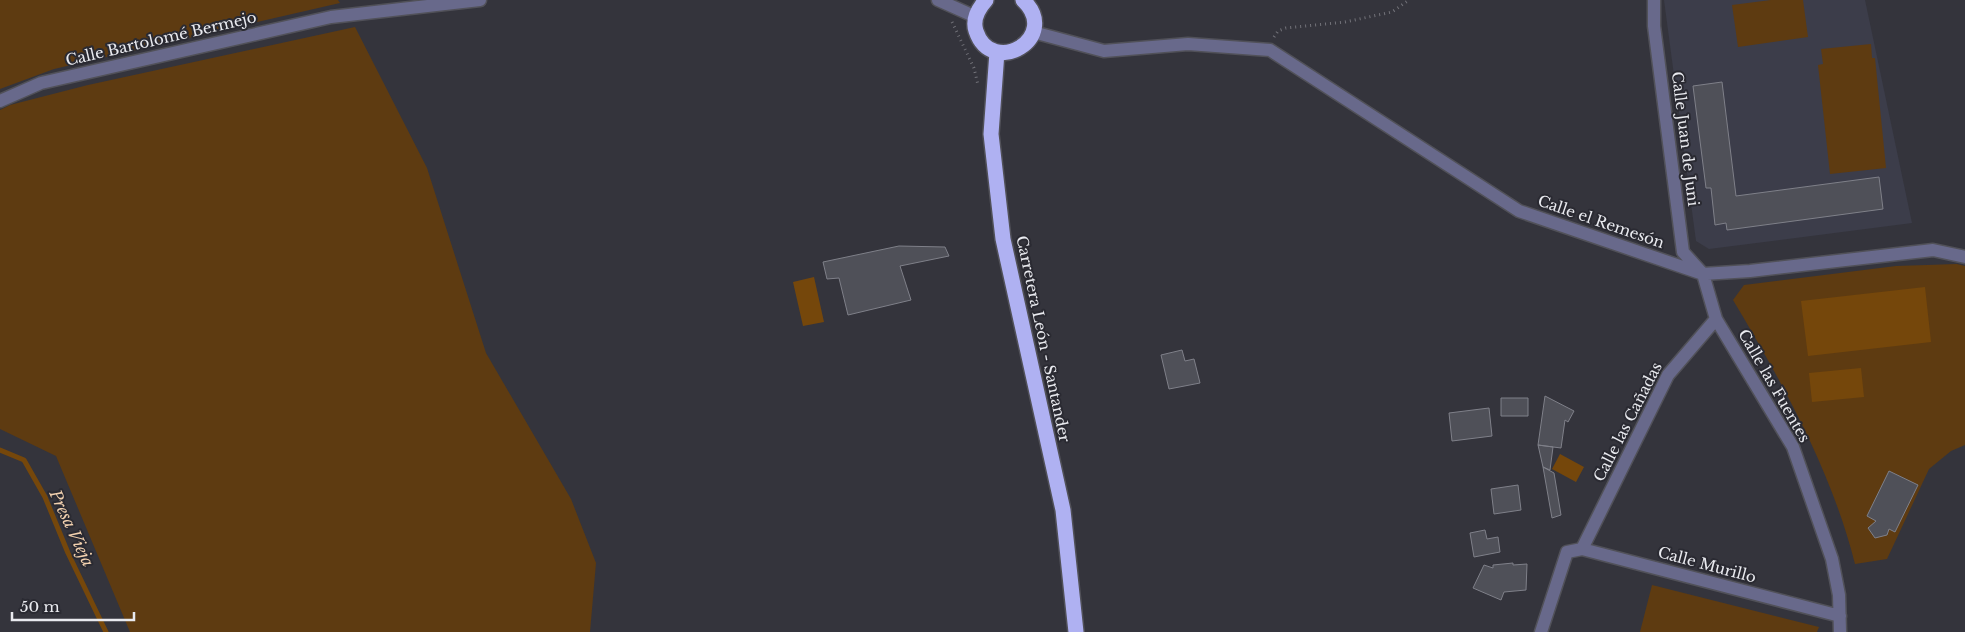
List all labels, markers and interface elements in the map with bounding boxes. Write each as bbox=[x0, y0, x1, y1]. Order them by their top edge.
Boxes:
street label: Calle Bartolomé Bermejo bbox=[64, 7, 258, 70]
street label: Calle Juan de Juni bbox=[1668, 70, 1703, 207]
street label: Calle el Remesón bbox=[1535, 191, 1667, 252]
street label: Carretera León - Santander bbox=[1012, 234, 1075, 445]
street label: Calle las Fuentes bbox=[1734, 326, 1815, 446]
street label: Calle las Cañadas bbox=[1589, 359, 1666, 485]
water label: Presa Vieja bbox=[45, 485, 99, 570]
street label: Calle Murillo bbox=[1656, 542, 1759, 587]
scale bar bbox=[12, 590, 135, 622]
text: 50 m bbox=[20, 597, 60, 616]

